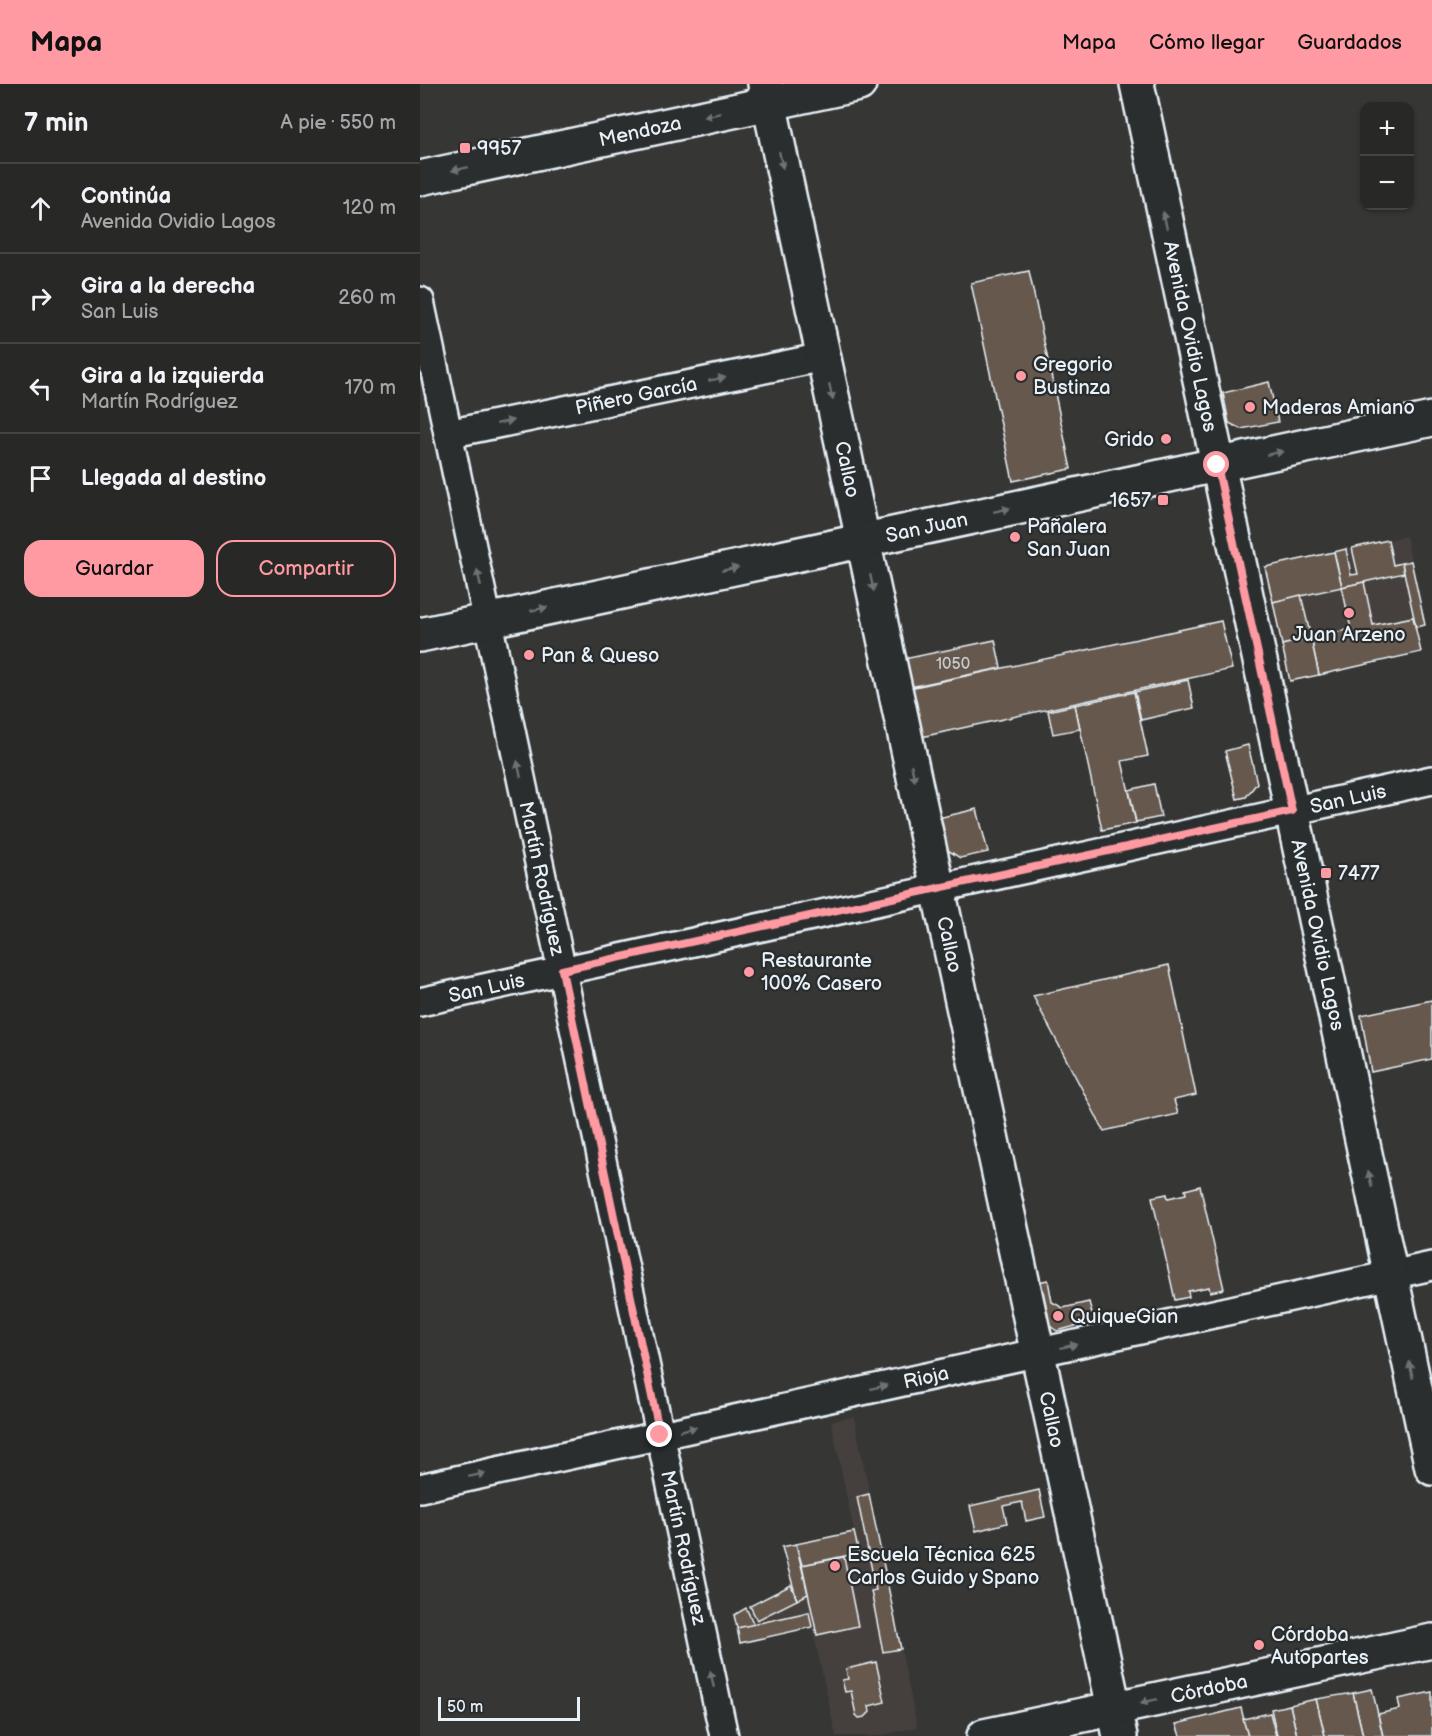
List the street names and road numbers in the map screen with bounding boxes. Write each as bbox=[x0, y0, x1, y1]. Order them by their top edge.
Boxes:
street label: Mendoza bbox=[597, 111, 684, 152]
street label: Avenida Ovidio Lagos bbox=[1158, 239, 1222, 434]
street label: Piñero García bbox=[573, 372, 699, 421]
street label: Callao bbox=[829, 439, 865, 500]
street label: San Juan bbox=[884, 507, 970, 548]
street label: San Luis bbox=[1308, 779, 1389, 819]
street label: Martín Rodríguez bbox=[513, 799, 569, 958]
street label: Avenida Ovidio Lagos bbox=[1285, 837, 1349, 1033]
street label: Callao bbox=[931, 914, 967, 975]
street label: San Luis bbox=[446, 968, 527, 1008]
street label: Rioja bbox=[901, 1361, 951, 1395]
street label: Callao bbox=[1033, 1389, 1069, 1450]
street label: Martín Rodríguez bbox=[655, 1468, 711, 1627]
street label: Córdoba bbox=[1169, 1669, 1250, 1709]

